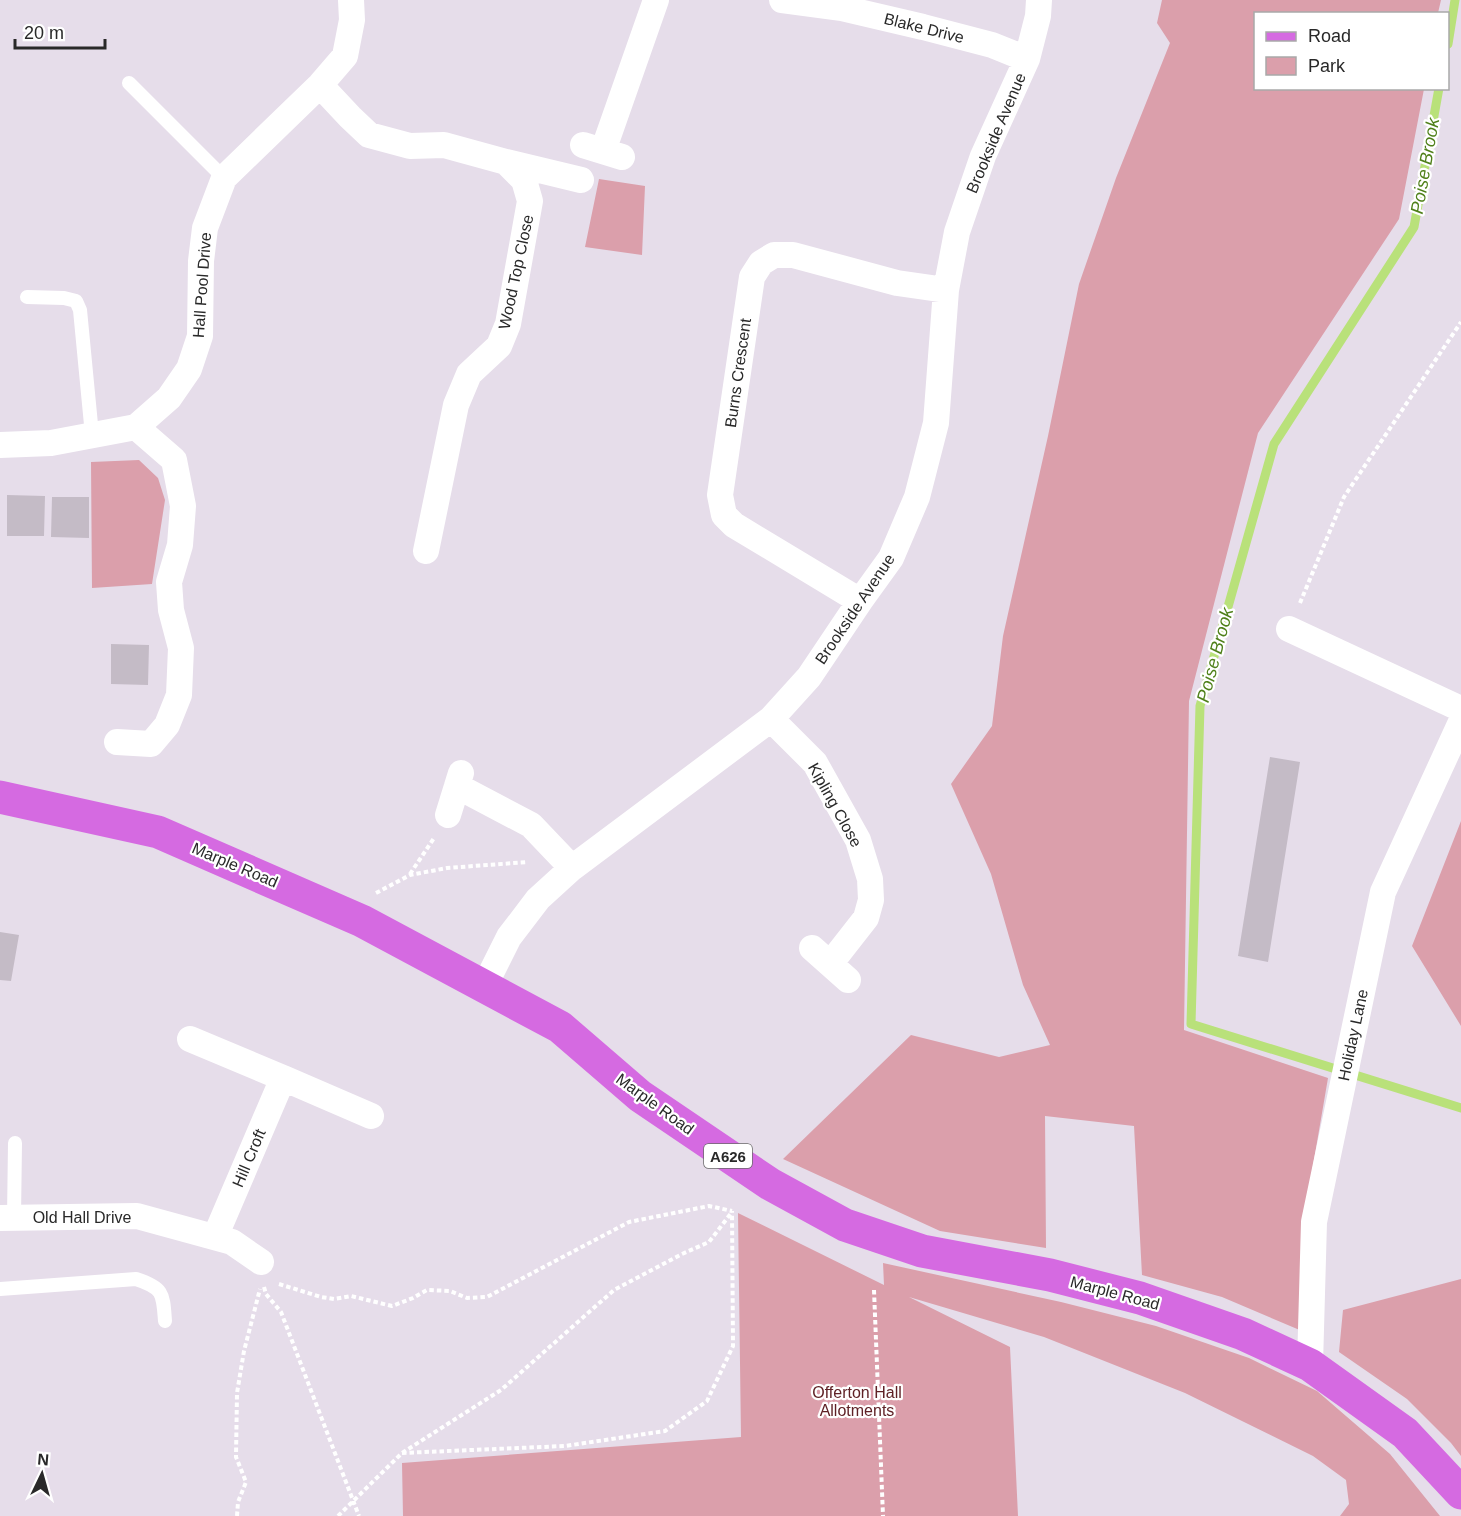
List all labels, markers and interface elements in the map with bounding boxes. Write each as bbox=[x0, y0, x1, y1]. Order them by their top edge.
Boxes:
street label: Blake Drive bbox=[882, 10, 966, 46]
scale bar bbox=[15, 12, 105, 50]
legend bbox=[1254, 12, 1449, 90]
text: 20 m bbox=[24, 23, 64, 43]
text: Road bbox=[1308, 26, 1351, 46]
text: Park bbox=[1308, 56, 1346, 76]
street label: Brookside Avenue bbox=[963, 70, 1029, 196]
water label: Poise Brook bbox=[1407, 115, 1443, 216]
street label: Wood Top Close bbox=[496, 213, 536, 331]
street label: Hall Pool Drive bbox=[190, 232, 214, 338]
street label: Burns Crescent bbox=[722, 317, 754, 429]
street label: Brookside Avenue bbox=[812, 551, 898, 667]
water label: Poise Brook bbox=[1193, 605, 1237, 704]
street label: Kipling Close bbox=[805, 760, 865, 850]
street label: Marple Road bbox=[190, 839, 280, 891]
street label: Holiday Lane bbox=[1335, 987, 1371, 1082]
street label: Marple Road bbox=[613, 1070, 697, 1138]
street label: Hill Croft bbox=[229, 1126, 269, 1190]
road number: A626 bbox=[704, 1144, 752, 1168]
street label: Old Hall Drive bbox=[33, 1209, 131, 1226]
street label: Marple Road bbox=[1069, 1273, 1161, 1313]
park label: Offerton Hall Allotments bbox=[812, 1384, 902, 1419]
north arrow bbox=[12, 1444, 72, 1504]
text: N bbox=[37, 1451, 50, 1469]

